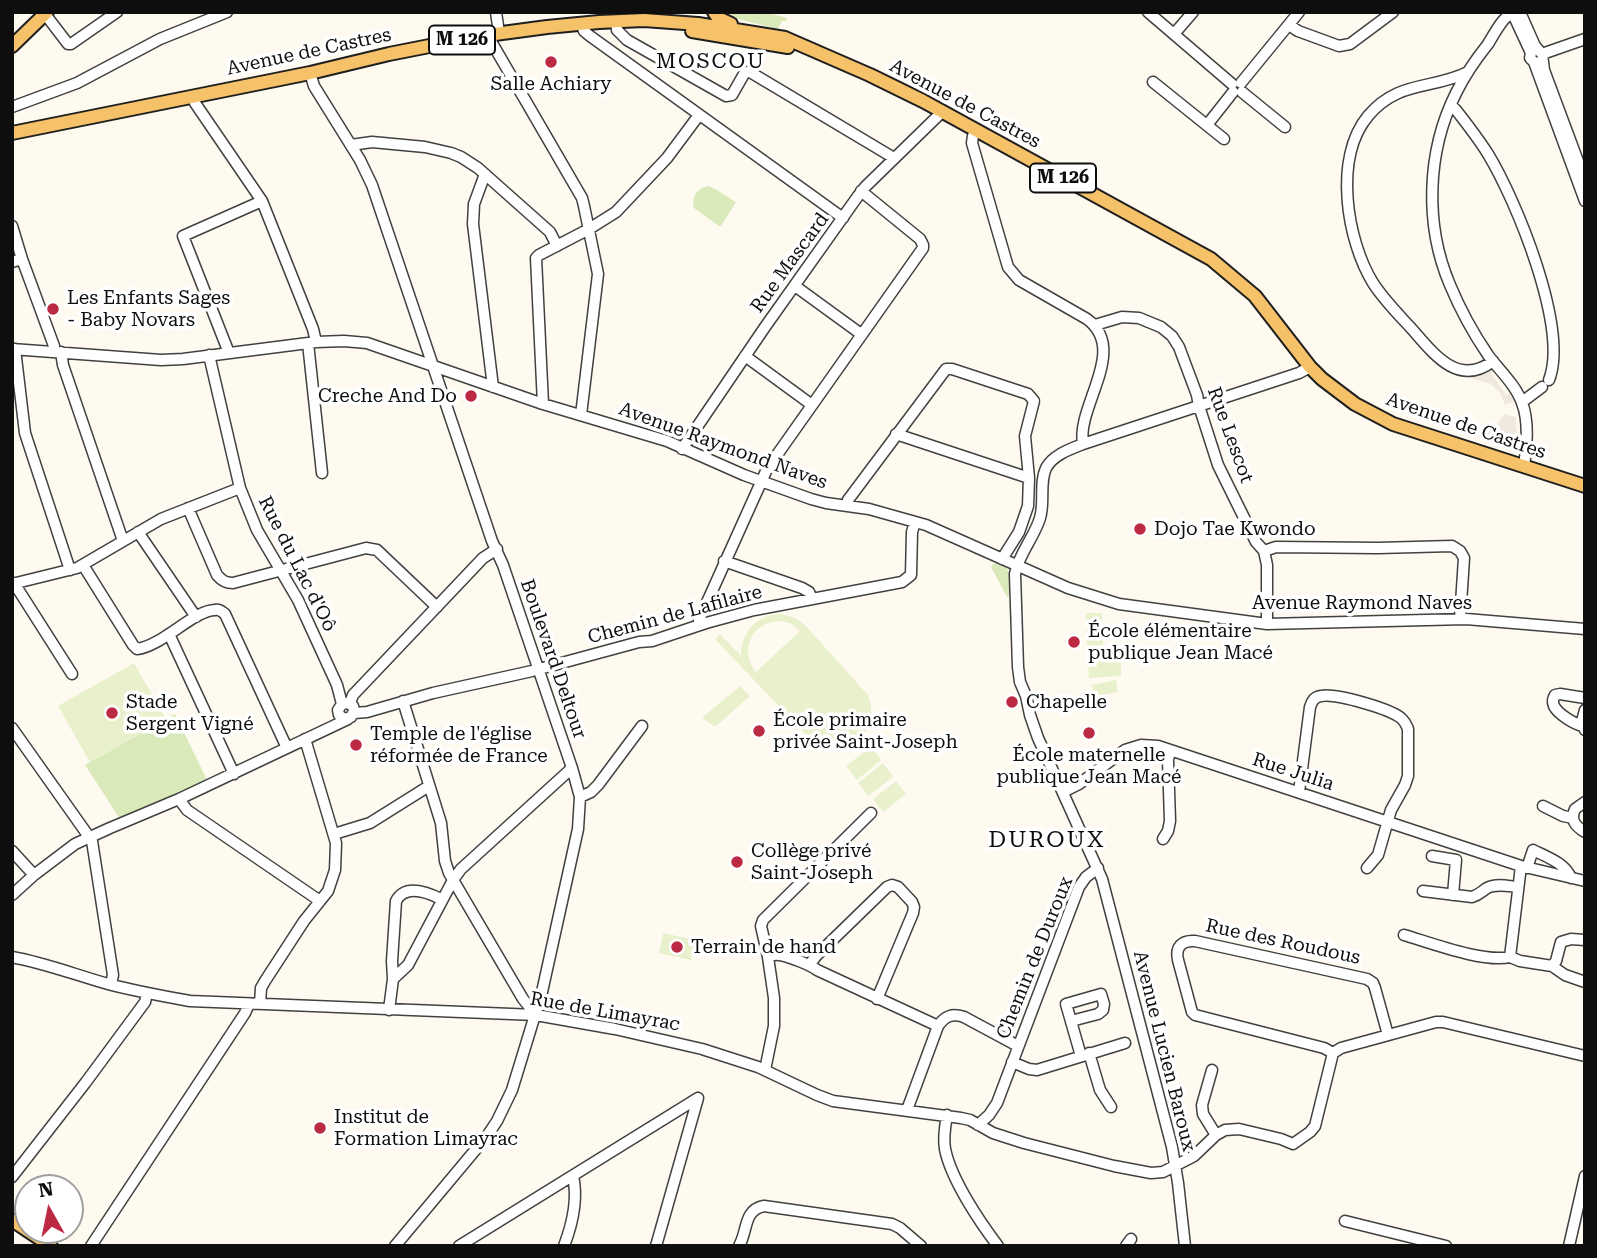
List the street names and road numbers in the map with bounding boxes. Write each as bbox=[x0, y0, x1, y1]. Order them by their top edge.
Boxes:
street label: Avenue de Castres bbox=[225, 23, 393, 81]
road number: M 126 bbox=[429, 26, 495, 55]
street label: Avenue de Castres bbox=[886, 55, 1044, 153]
road number: M 126 bbox=[1030, 163, 1096, 192]
street label: Rue Mascard bbox=[746, 209, 834, 317]
street label: Rue Lescot bbox=[1202, 384, 1258, 486]
street label: Avenue de Castres bbox=[1383, 388, 1549, 464]
street label: Avenue Raymond Naves bbox=[616, 398, 830, 494]
street label: Rue du Lac d'Oô bbox=[253, 493, 341, 635]
street label: Boulevard Deltour bbox=[515, 576, 591, 742]
street label: Chemin de Lafilaire bbox=[585, 581, 765, 649]
street label: Avenue Raymond Naves bbox=[1252, 592, 1472, 614]
street label: Rue Julia bbox=[1249, 748, 1337, 796]
street label: Chemin de Duroux bbox=[992, 874, 1078, 1042]
street label: Rue des Roudous bbox=[1204, 914, 1362, 970]
street label: Avenue Lucien Baroux bbox=[1128, 948, 1200, 1154]
street label: Rue de Limayrac bbox=[528, 988, 682, 1036]

